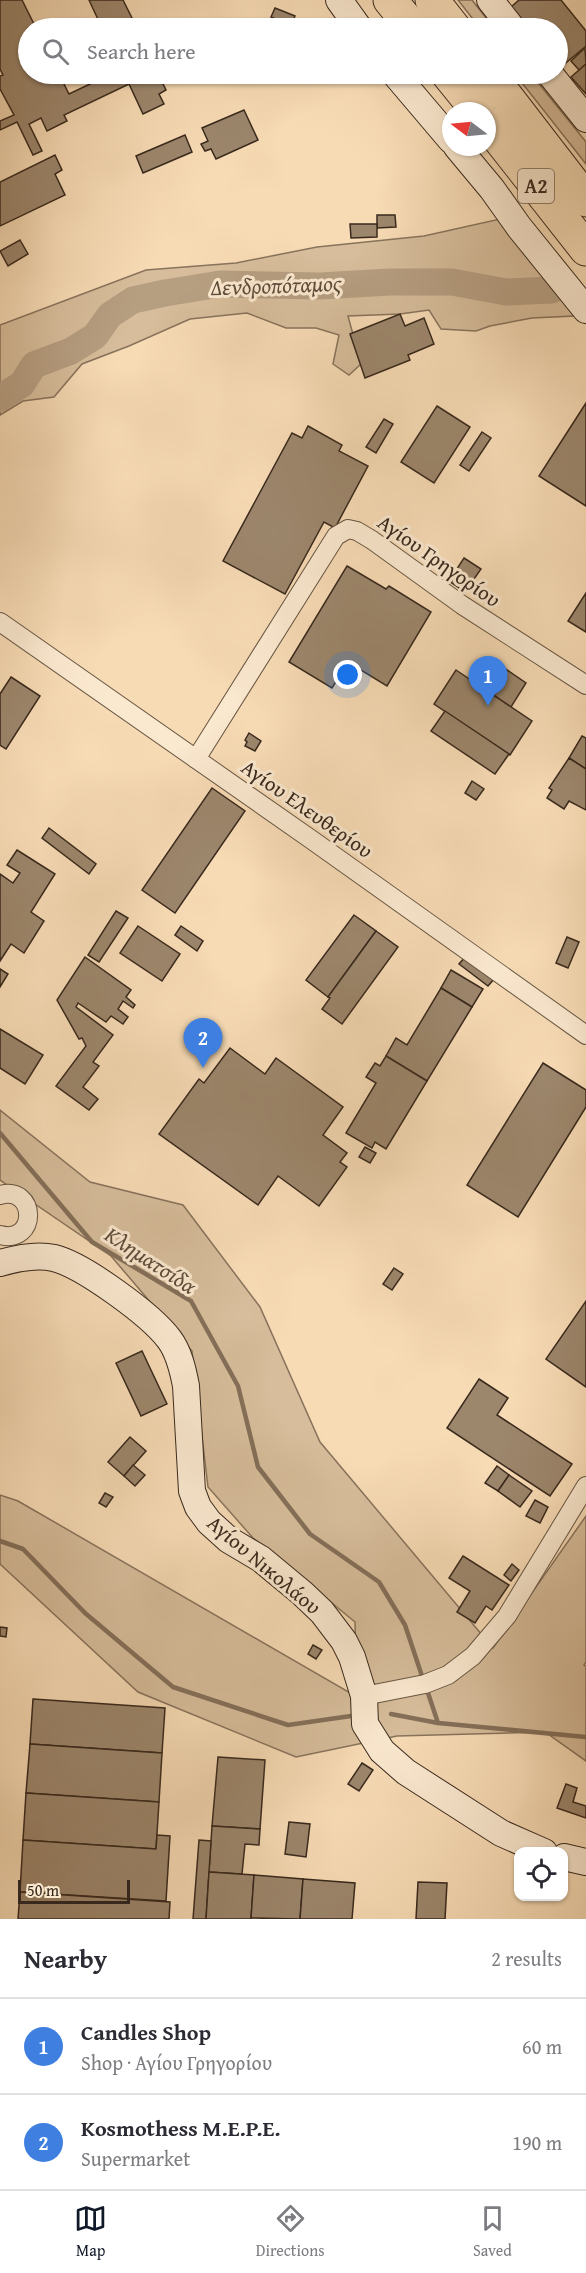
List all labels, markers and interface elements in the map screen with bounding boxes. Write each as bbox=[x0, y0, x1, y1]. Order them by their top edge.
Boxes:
search box bbox=[18, 18, 568, 84]
icon: search bbox=[39, 35, 72, 68]
text: Search here bbox=[87, 35, 196, 67]
north arrow bbox=[442, 102, 496, 156]
road number: Α2 bbox=[518, 169, 554, 203]
water label: Δενδροπόταμος bbox=[210, 267, 343, 303]
street label: Αγίου Γρηγορίου bbox=[371, 507, 507, 615]
pin: 1 bbox=[468, 656, 508, 706]
your location bbox=[333, 660, 362, 689]
street label: Αγίου Ελευθερίου bbox=[235, 752, 379, 866]
pin: 2 bbox=[184, 1018, 222, 1068]
water label: Κληματσίδα bbox=[98, 1218, 204, 1302]
street label: Αγίου Νικολάου bbox=[200, 1508, 328, 1622]
map controls bbox=[514, 1847, 568, 1901]
button: locate bbox=[514, 1847, 568, 1901]
scale bar bbox=[18, 1877, 130, 1904]
text: 50 m bbox=[27, 1878, 59, 1902]
text: Nearby bbox=[24, 1939, 107, 1978]
text: 2 results bbox=[491, 1944, 562, 1973]
text: Candles Shop bbox=[81, 2016, 211, 2048]
text: 1 bbox=[38, 2032, 49, 2061]
text: 60 m bbox=[522, 2032, 562, 2061]
text: Shop · Αγίου Γρηγορίου bbox=[81, 2048, 272, 2077]
text: Kosmothess M.E.P.E. bbox=[81, 2112, 280, 2144]
text: 2 bbox=[38, 2128, 49, 2157]
text: 190 m bbox=[512, 2128, 562, 2157]
text: Supermarket bbox=[81, 2144, 190, 2173]
tab: Map bbox=[74, 2202, 107, 2262]
tab: Directions bbox=[256, 2202, 325, 2262]
tab: Saved bbox=[473, 2202, 512, 2262]

